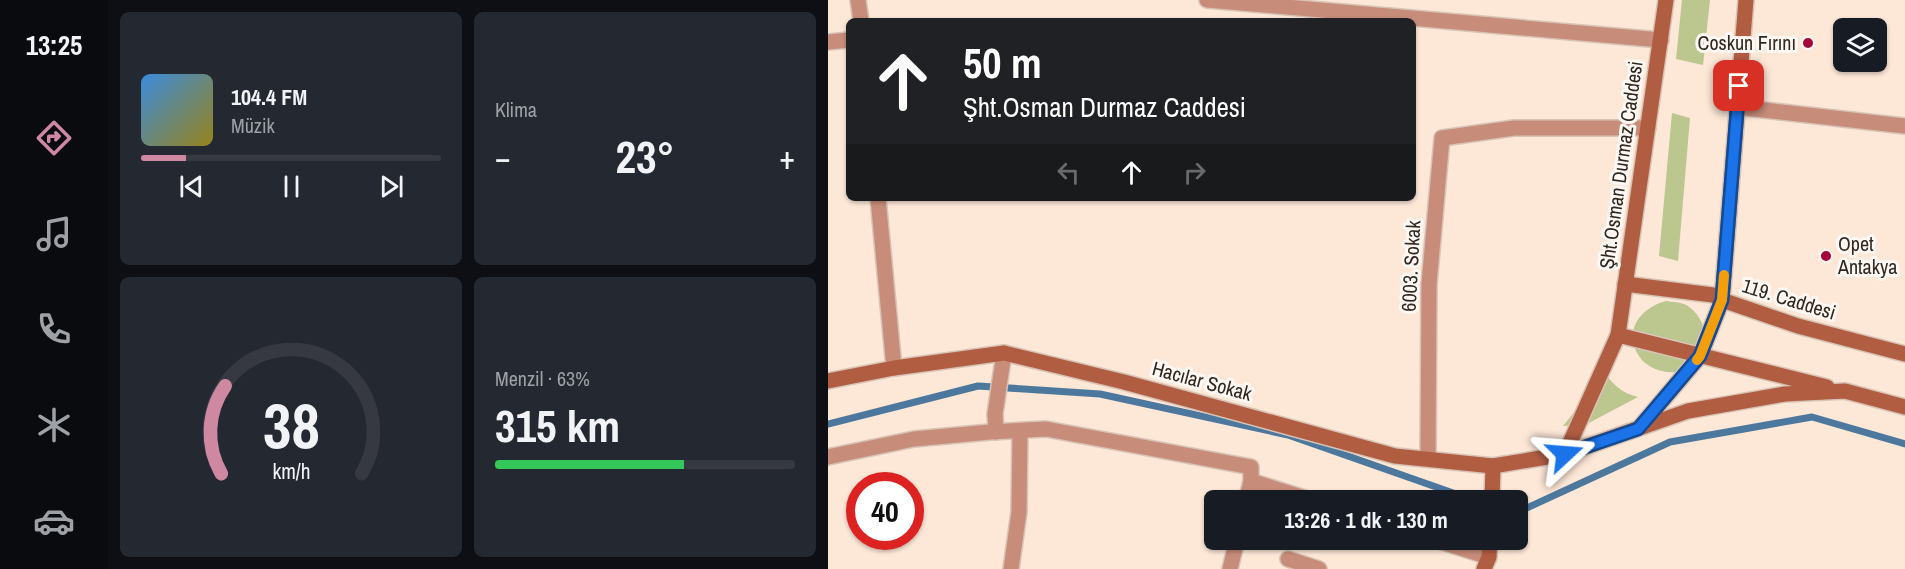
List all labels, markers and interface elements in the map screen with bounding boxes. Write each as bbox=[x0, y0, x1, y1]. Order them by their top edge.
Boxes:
map controls bbox=[1833, 18, 1887, 72]
button: layers bbox=[1833, 18, 1887, 72]
text: 13:25 bbox=[26, 27, 82, 63]
place label: Coskun Fırını bbox=[1698, 29, 1796, 56]
text: 50 m bbox=[963, 35, 1042, 91]
marker: Coskun Fırını bbox=[1801, 36, 1815, 50]
icon: ahead bbox=[864, 42, 942, 120]
street label: Şht.Osman Durmaz Caddesi bbox=[1593, 59, 1648, 271]
pin bbox=[1713, 60, 1764, 111]
icon: arrive bbox=[1722, 69, 1755, 102]
text: 104.4 FM bbox=[231, 82, 307, 112]
text: Şht.Osman Durmaz Caddesi bbox=[963, 89, 1246, 125]
text: Klima bbox=[495, 96, 537, 123]
text: Müzik bbox=[231, 112, 275, 139]
icon: directions bbox=[33, 117, 75, 159]
text: 23° bbox=[615, 126, 675, 187]
text: − bbox=[495, 135, 511, 179]
text: + bbox=[779, 135, 795, 179]
icon: left bbox=[1052, 156, 1085, 189]
icon: ahead bbox=[1115, 156, 1148, 189]
icon: right bbox=[1178, 156, 1211, 189]
icon: previous bbox=[175, 170, 208, 203]
icon: pause bbox=[275, 170, 308, 203]
icon: next bbox=[375, 170, 408, 203]
icon: music bbox=[33, 213, 75, 255]
street label: 6003. Sokak bbox=[1395, 219, 1426, 312]
place label: Opet Antakya bbox=[1837, 230, 1897, 280]
marker: Opet Antakya bbox=[1819, 249, 1833, 263]
street label: 119. Caddesi bbox=[1739, 272, 1839, 326]
icon: phone bbox=[33, 308, 75, 350]
street label: Hacılar Sokak bbox=[1149, 354, 1256, 407]
text: Menzil · 63% bbox=[495, 365, 590, 392]
text: 38 bbox=[263, 383, 319, 467]
text: 315 km bbox=[495, 395, 620, 456]
icon: climate bbox=[33, 404, 75, 446]
position arrow bbox=[1533, 422, 1597, 486]
text: km/h bbox=[272, 457, 310, 486]
speed limit sign: 40 bbox=[846, 472, 924, 550]
icon: car bbox=[33, 500, 75, 542]
text: 13:26 · 1 dk · 130 m bbox=[1284, 505, 1448, 535]

